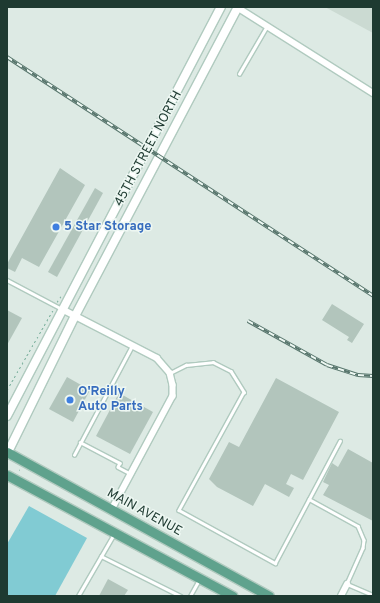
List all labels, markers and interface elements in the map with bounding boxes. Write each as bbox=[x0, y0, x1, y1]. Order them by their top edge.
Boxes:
street label: 45TH STREET NORTH bbox=[112, 88, 186, 210]
place label: 5 Star Storage bbox=[64, 219, 151, 235]
marker: 5 Star Storage bbox=[51, 222, 61, 232]
place label: O'Reilly Auto Parts bbox=[78, 385, 143, 416]
marker: O'Reilly Auto Parts bbox=[65, 395, 75, 405]
street label: MAIN AVENUE bbox=[103, 486, 185, 540]

